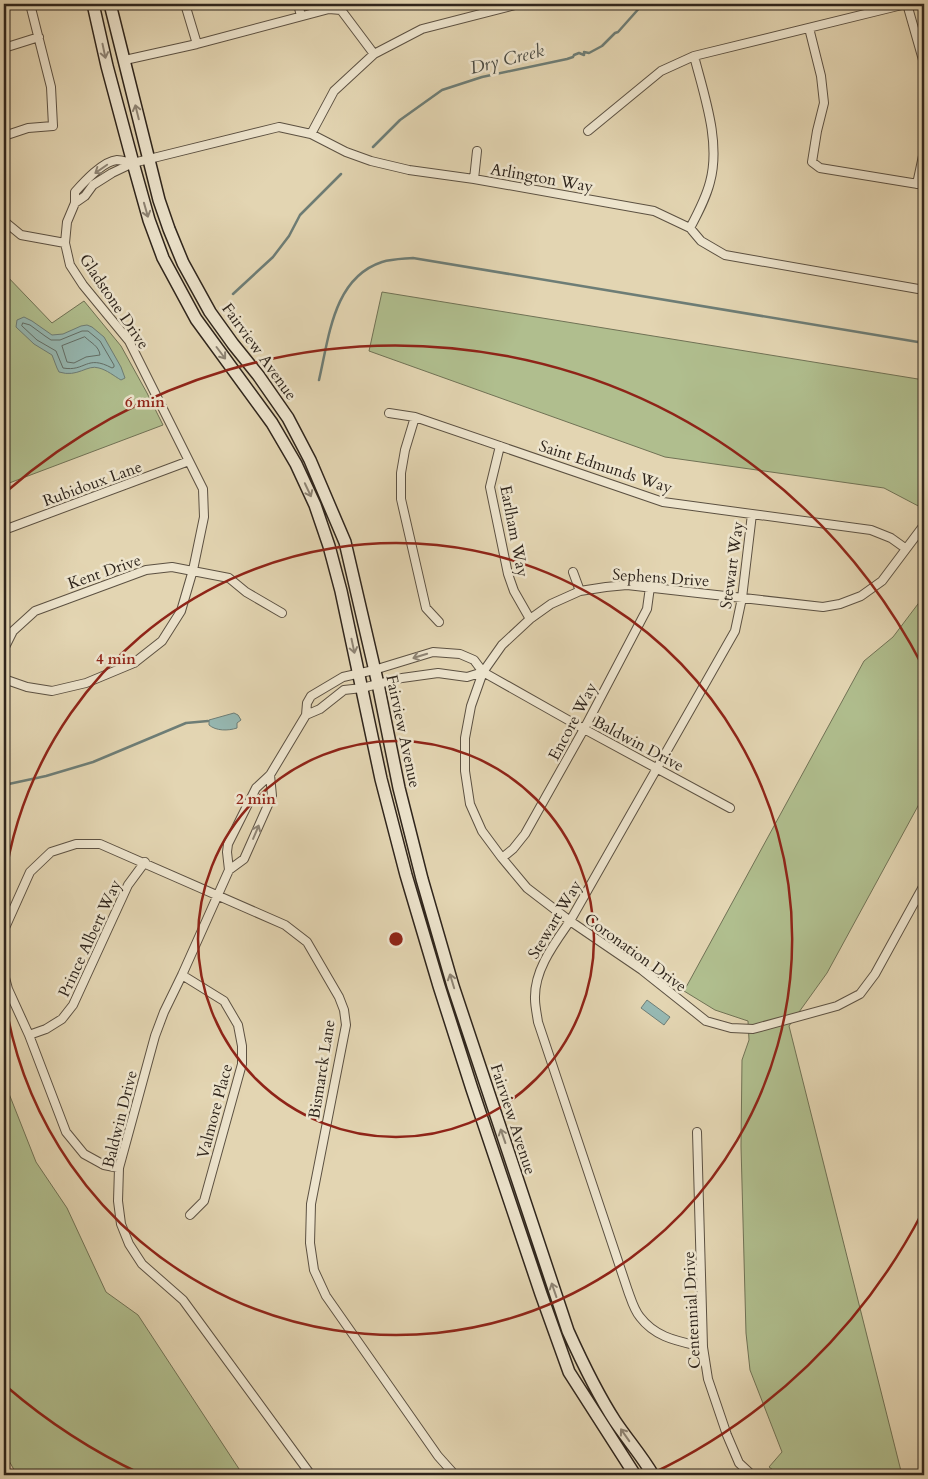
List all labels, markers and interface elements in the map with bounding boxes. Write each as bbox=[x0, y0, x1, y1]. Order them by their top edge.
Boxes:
water label: Dry Creek bbox=[467, 38, 547, 81]
one-way arrow bbox=[100, 43, 109, 59]
one-way arrow bbox=[132, 104, 142, 120]
street label: Arlington Way bbox=[489, 158, 595, 198]
one-way arrow bbox=[94, 164, 108, 174]
one-way arrow bbox=[142, 202, 151, 218]
street label: Gladstone Drive bbox=[74, 250, 154, 354]
street label: Fairview Avenue bbox=[216, 299, 302, 405]
one-way arrow bbox=[216, 346, 226, 360]
text: 6 min bbox=[125, 392, 165, 412]
street label: Saint Edmunds Way bbox=[536, 435, 676, 499]
street label: Rubidoux Lane bbox=[40, 456, 145, 512]
one-way arrow bbox=[304, 482, 313, 497]
street label: Earlham Way bbox=[494, 483, 534, 580]
street label: Stewart Way bbox=[715, 519, 749, 610]
street label: Kent Drive bbox=[65, 549, 144, 595]
street label: Sephens Drive bbox=[612, 564, 710, 592]
one-way arrow bbox=[349, 637, 358, 653]
text: 4 min bbox=[96, 649, 136, 669]
one-way arrow bbox=[412, 651, 428, 661]
street label: Fairview Avenue bbox=[380, 673, 426, 790]
street label: Encore Way bbox=[543, 678, 603, 764]
street label: Baldwin Drive bbox=[589, 711, 688, 777]
text: 2 min bbox=[236, 789, 276, 809]
one-way arrow bbox=[252, 825, 262, 840]
street label: Prince Albert Way bbox=[53, 876, 127, 1001]
street label: Stewart Way bbox=[523, 876, 587, 963]
street label: Coronation Drive bbox=[580, 908, 691, 997]
centre of rings bbox=[387, 930, 405, 948]
one-way arrow bbox=[446, 974, 456, 990]
street label: Bismarck Lane bbox=[303, 1018, 341, 1120]
street label: Valmore Place bbox=[192, 1061, 238, 1161]
street label: Fairview Avenue bbox=[485, 1061, 541, 1178]
street label: Baldwin Drive bbox=[97, 1068, 143, 1170]
one-way arrow bbox=[497, 1128, 507, 1144]
street label: Centennial Drive bbox=[678, 1251, 706, 1369]
one-way arrow bbox=[549, 1282, 559, 1298]
one-way arrow bbox=[620, 1428, 630, 1442]

